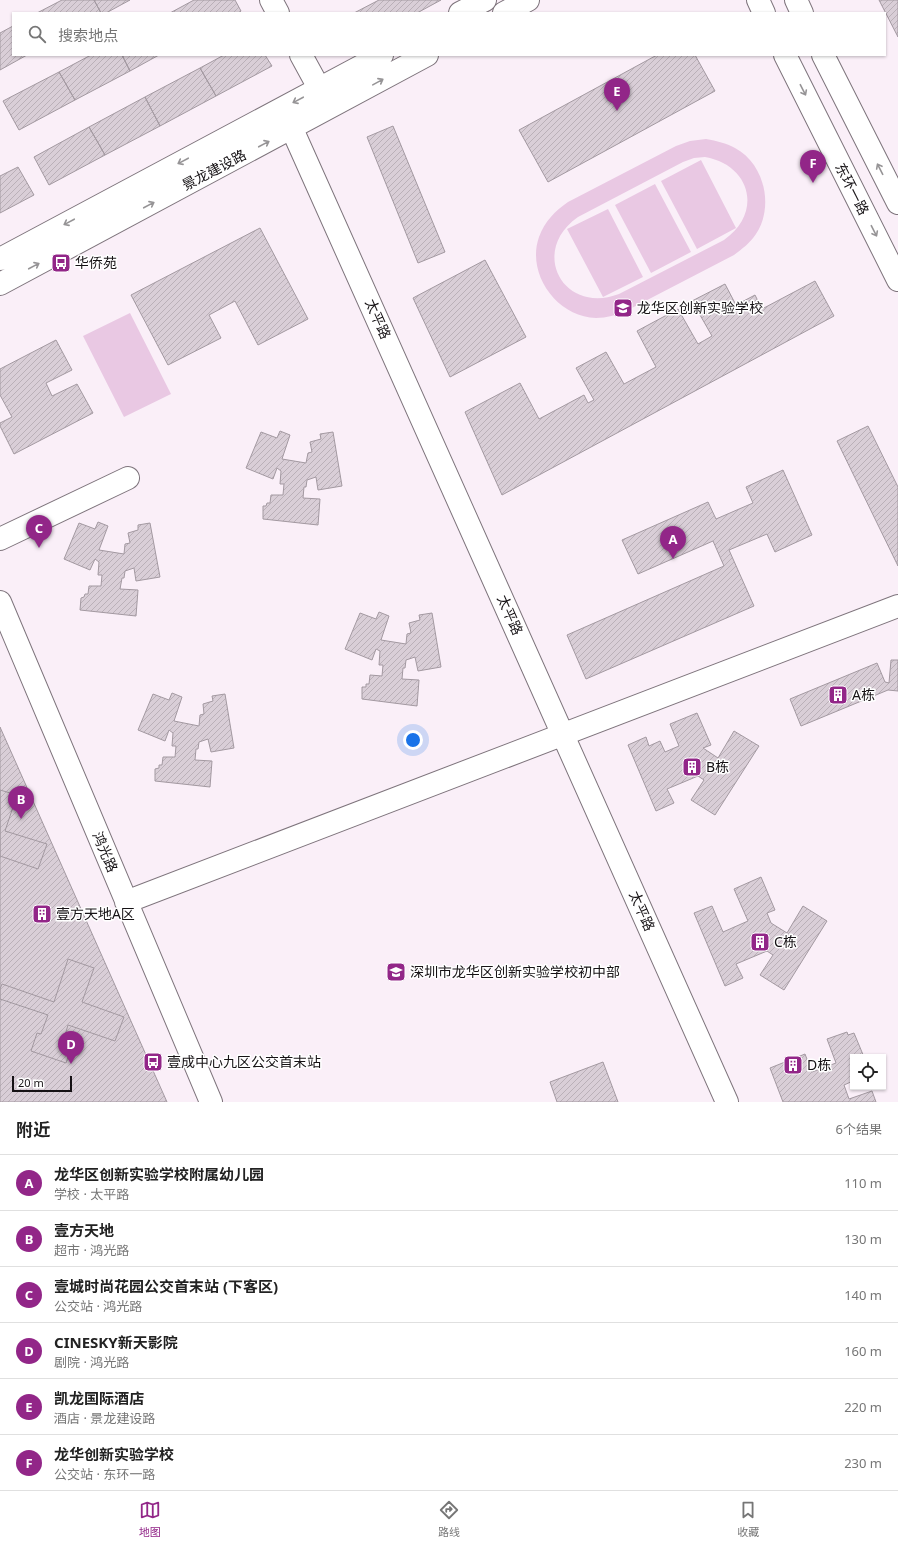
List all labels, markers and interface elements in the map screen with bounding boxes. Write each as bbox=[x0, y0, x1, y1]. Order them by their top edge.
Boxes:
search box bbox=[12, 12, 886, 56]
icon: search bbox=[26, 23, 48, 45]
text: 搜索地点 bbox=[58, 25, 118, 45]
one-way arrow bbox=[372, 77, 384, 85]
pin: E bbox=[604, 78, 630, 111]
one-way arrow bbox=[800, 84, 807, 96]
one-way arrow bbox=[292, 96, 304, 104]
one-way arrow bbox=[258, 139, 270, 147]
street label: 景龙建设路 bbox=[178, 145, 249, 194]
pin: F bbox=[800, 150, 826, 183]
one-way arrow bbox=[177, 158, 189, 165]
street label: 东环一路 bbox=[831, 160, 874, 218]
one-way arrow bbox=[876, 163, 884, 175]
one-way arrow bbox=[143, 200, 155, 208]
one-way arrow bbox=[63, 219, 75, 227]
one-way arrow bbox=[871, 225, 878, 237]
bus stop icon: 华侨苑 bbox=[50, 252, 72, 274]
place label: 华侨苑 bbox=[75, 253, 117, 272]
one-way arrow bbox=[28, 261, 40, 269]
street label: 太平路 bbox=[361, 296, 396, 342]
school or university icon: 龙华区创新实验学校 bbox=[612, 297, 634, 319]
place label: 龙华区创新实验学校 bbox=[637, 298, 763, 317]
pin: C bbox=[26, 515, 52, 548]
pin: A bbox=[660, 526, 686, 559]
street label: 太平路 bbox=[493, 592, 528, 638]
building icon: A栋 bbox=[827, 684, 849, 706]
place label: A栋 bbox=[852, 685, 875, 704]
your location bbox=[403, 730, 423, 750]
building icon: B栋 bbox=[681, 756, 703, 778]
place label: B栋 bbox=[706, 757, 729, 776]
pin: B bbox=[8, 786, 34, 819]
street label: 鸿光路 bbox=[89, 829, 122, 875]
street label: 太平路 bbox=[625, 888, 660, 934]
building icon: 壹方天地A区 bbox=[31, 903, 53, 925]
place label: 壹方天地A区 bbox=[56, 904, 135, 923]
building icon: C栋 bbox=[749, 931, 771, 953]
place label: C栋 bbox=[774, 932, 797, 951]
school or university icon: 深圳市龙华区创新实验学校初中部 bbox=[385, 961, 407, 983]
place label: 深圳市龙华区创新实验学校初中部 bbox=[410, 962, 620, 981]
pin: D bbox=[58, 1031, 84, 1064]
bus stop icon: 壹成中心九区公交首末站 bbox=[142, 1051, 164, 1073]
place label: 壹成中心九区公交首末站 bbox=[167, 1052, 321, 1071]
building icon: D栋 bbox=[782, 1054, 804, 1076]
map controls bbox=[850, 1054, 886, 1090]
button: locate bbox=[850, 1054, 886, 1090]
place label: D栋 bbox=[807, 1055, 831, 1074]
scale bar bbox=[12, 1074, 72, 1093]
text: 20 m bbox=[18, 1075, 44, 1090]
text: 附近 bbox=[16, 1118, 50, 1141]
text: 6个结果 bbox=[836, 1120, 882, 1138]
text: 龙华区创新实验学校附属幼儿园 bbox=[54, 1164, 264, 1184]
text: A bbox=[25, 1174, 34, 1192]
text: 110 m bbox=[844, 1174, 882, 1192]
text: 学校 · 太平路 bbox=[54, 1185, 129, 1203]
text: 壹方天地 bbox=[54, 1220, 114, 1240]
text: B bbox=[25, 1230, 33, 1248]
text: 130 m bbox=[844, 1230, 882, 1248]
text: 超市 · 鸿光路 bbox=[54, 1241, 129, 1259]
text: 壹城时尚花园公交首末站 (下客区) bbox=[54, 1276, 278, 1296]
text: C bbox=[25, 1286, 33, 1304]
text: 140 m bbox=[844, 1286, 882, 1304]
text: 公交站 · 鸿光路 bbox=[54, 1297, 142, 1315]
text: CINESKY新天影院 bbox=[54, 1332, 178, 1352]
text: D bbox=[24, 1342, 34, 1360]
text: 160 m bbox=[844, 1342, 882, 1360]
text: 剧院 · 鸿光路 bbox=[54, 1353, 129, 1371]
text: 凯龙国际酒店 bbox=[54, 1388, 144, 1408]
text: E bbox=[25, 1398, 33, 1416]
text: 220 m bbox=[844, 1398, 882, 1416]
text: 酒店 · 景龙建设路 bbox=[54, 1409, 155, 1427]
text: 龙华创新实验学校 bbox=[54, 1444, 174, 1464]
text: F bbox=[25, 1454, 33, 1472]
text: 230 m bbox=[844, 1454, 882, 1472]
text: 公交站 · 东环一路 bbox=[54, 1465, 155, 1483]
tab: 地图 bbox=[139, 1499, 161, 1539]
tab: 路线 bbox=[438, 1499, 460, 1539]
tab: 收藏 bbox=[737, 1499, 759, 1539]

